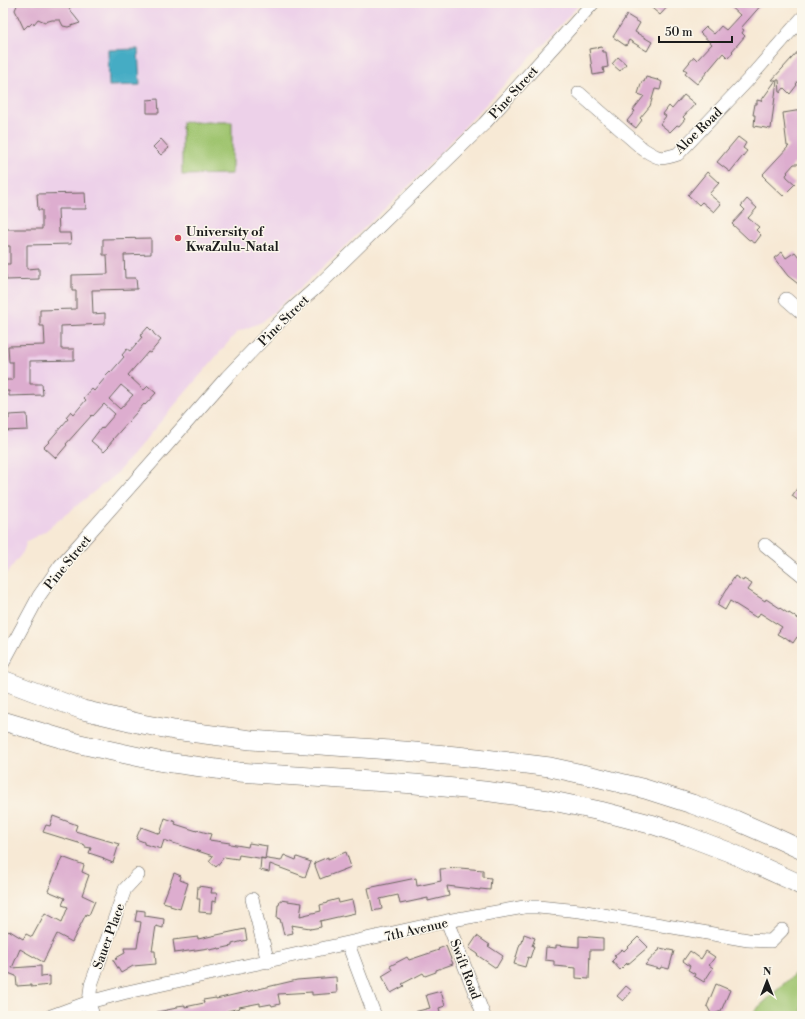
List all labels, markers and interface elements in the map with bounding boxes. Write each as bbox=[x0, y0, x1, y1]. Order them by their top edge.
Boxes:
scale bar bbox=[659, 18, 732, 44]
text: 50 m bbox=[665, 25, 693, 40]
street label: Pine Street bbox=[486, 63, 542, 122]
street label: Aloe Road bbox=[671, 104, 726, 158]
place label: University of KwaZulu-Natal bbox=[186, 224, 280, 255]
marker: University of KwaZulu-Natal bbox=[173, 233, 183, 243]
street label: Pine Street bbox=[255, 292, 313, 350]
street label: Pine Street bbox=[41, 532, 95, 593]
street label: Sauer Place bbox=[90, 901, 128, 971]
street label: 7th Avenue bbox=[383, 915, 450, 945]
street label: Swift Road bbox=[446, 937, 484, 1002]
north arrow bbox=[747, 961, 787, 1001]
text: N bbox=[763, 965, 772, 979]

